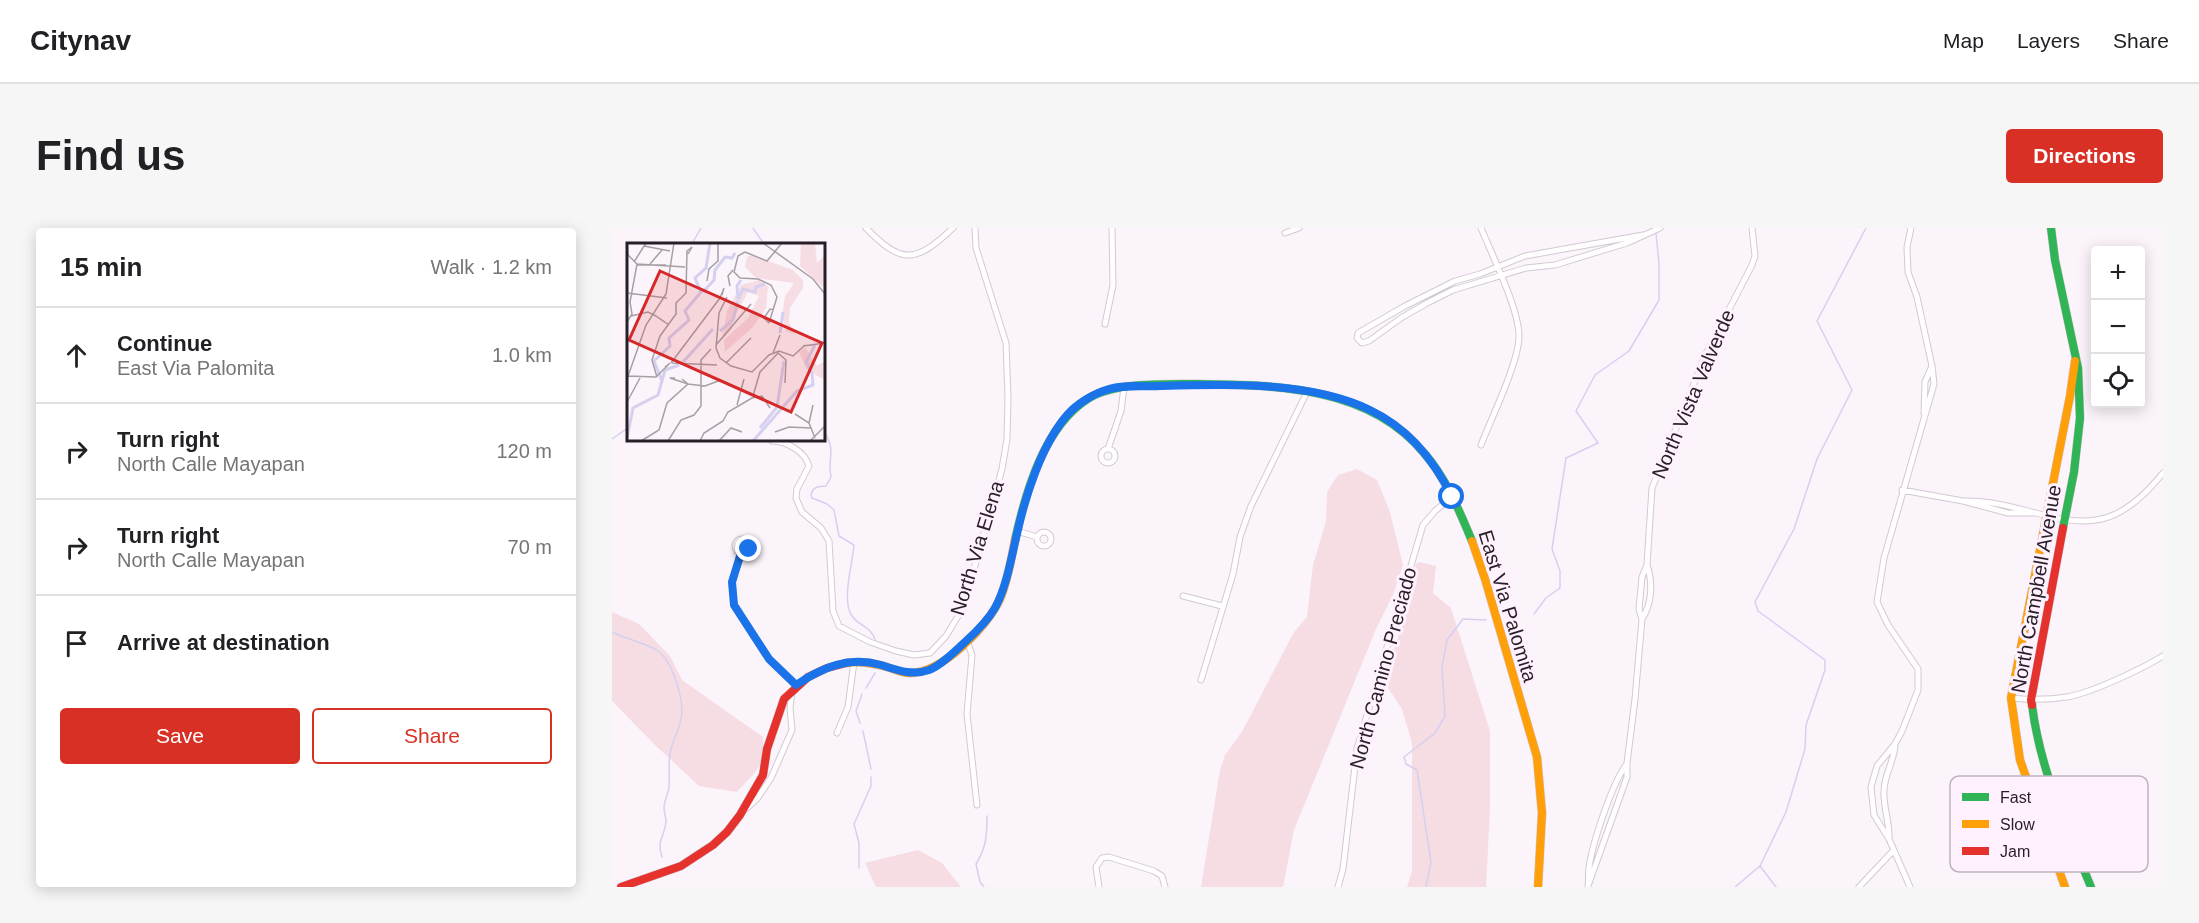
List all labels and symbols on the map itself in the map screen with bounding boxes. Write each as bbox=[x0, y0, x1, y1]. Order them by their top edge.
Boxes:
inset map bbox=[627, 243, 825, 441]
street label: North Vista Valverde bbox=[1647, 306, 1739, 482]
street label: North Via Elena bbox=[946, 477, 1008, 618]
route start bbox=[1438, 483, 1464, 509]
street label: North Campbell Avenue bbox=[2007, 483, 2065, 695]
street label: East Via Palomita bbox=[1474, 527, 1542, 685]
route end bbox=[735, 535, 761, 561]
street label: North Camino Preciado bbox=[1345, 565, 1421, 771]
legend bbox=[1950, 776, 2148, 872]
text: Fast bbox=[2000, 789, 2032, 806]
text: Slow bbox=[2000, 816, 2035, 833]
text: Jam bbox=[2000, 843, 2030, 860]

